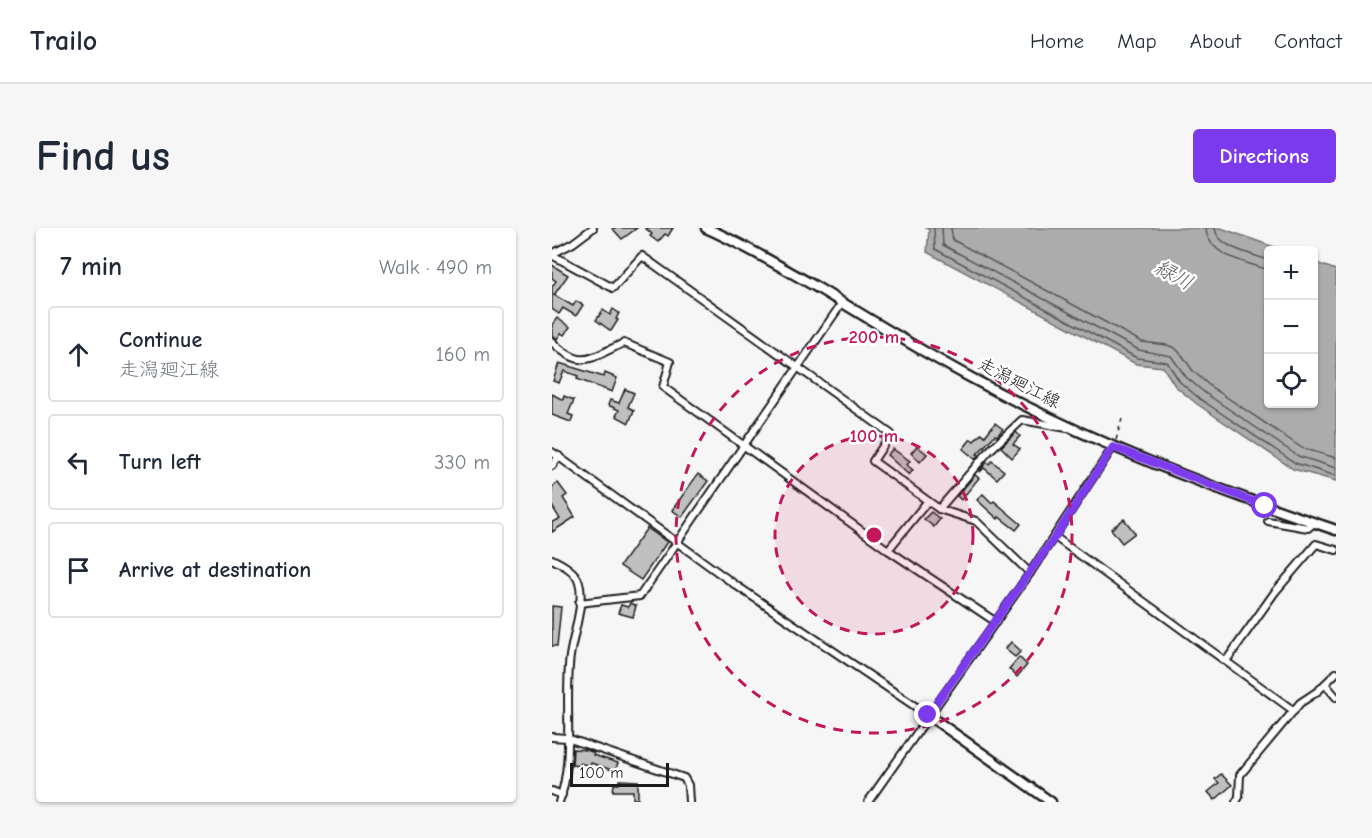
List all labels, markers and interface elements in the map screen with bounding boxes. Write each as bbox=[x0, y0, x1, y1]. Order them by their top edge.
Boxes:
text: Trailo bbox=[30, 25, 97, 57]
text: Home bbox=[1030, 29, 1084, 53]
text: Map bbox=[1117, 29, 1157, 53]
text: About bbox=[1190, 29, 1241, 53]
text: Contact bbox=[1274, 29, 1342, 53]
button: Directions bbox=[1193, 129, 1336, 183]
text: Find us bbox=[36, 132, 170, 181]
map controls bbox=[1264, 246, 1318, 408]
button: + bbox=[1264, 246, 1318, 300]
text: 7 min bbox=[60, 252, 122, 282]
water label: 緑川 bbox=[1151, 255, 1197, 295]
text: Walk · 490 m bbox=[379, 256, 492, 279]
button: − bbox=[1264, 300, 1318, 354]
text: Continue bbox=[119, 327, 202, 353]
text: 200 m bbox=[849, 327, 899, 348]
icon: ahead bbox=[62, 338, 95, 371]
text: 160 m bbox=[436, 343, 490, 366]
street label: 走潟廻江線 bbox=[974, 353, 1064, 413]
button: locate bbox=[1264, 354, 1318, 408]
text: 走潟廻江線 bbox=[119, 358, 219, 381]
text: 100 m bbox=[850, 426, 898, 447]
icon: left bbox=[62, 446, 95, 479]
text: Turn left bbox=[119, 449, 201, 475]
text: 330 m bbox=[434, 451, 490, 474]
route start bbox=[1251, 492, 1277, 518]
centre of rings bbox=[864, 525, 884, 545]
icon: arrive bbox=[62, 554, 95, 587]
text: Arrive at destination bbox=[119, 557, 311, 583]
route end bbox=[914, 701, 940, 727]
scale bar bbox=[570, 760, 669, 788]
text: 100 m bbox=[579, 764, 623, 782]

